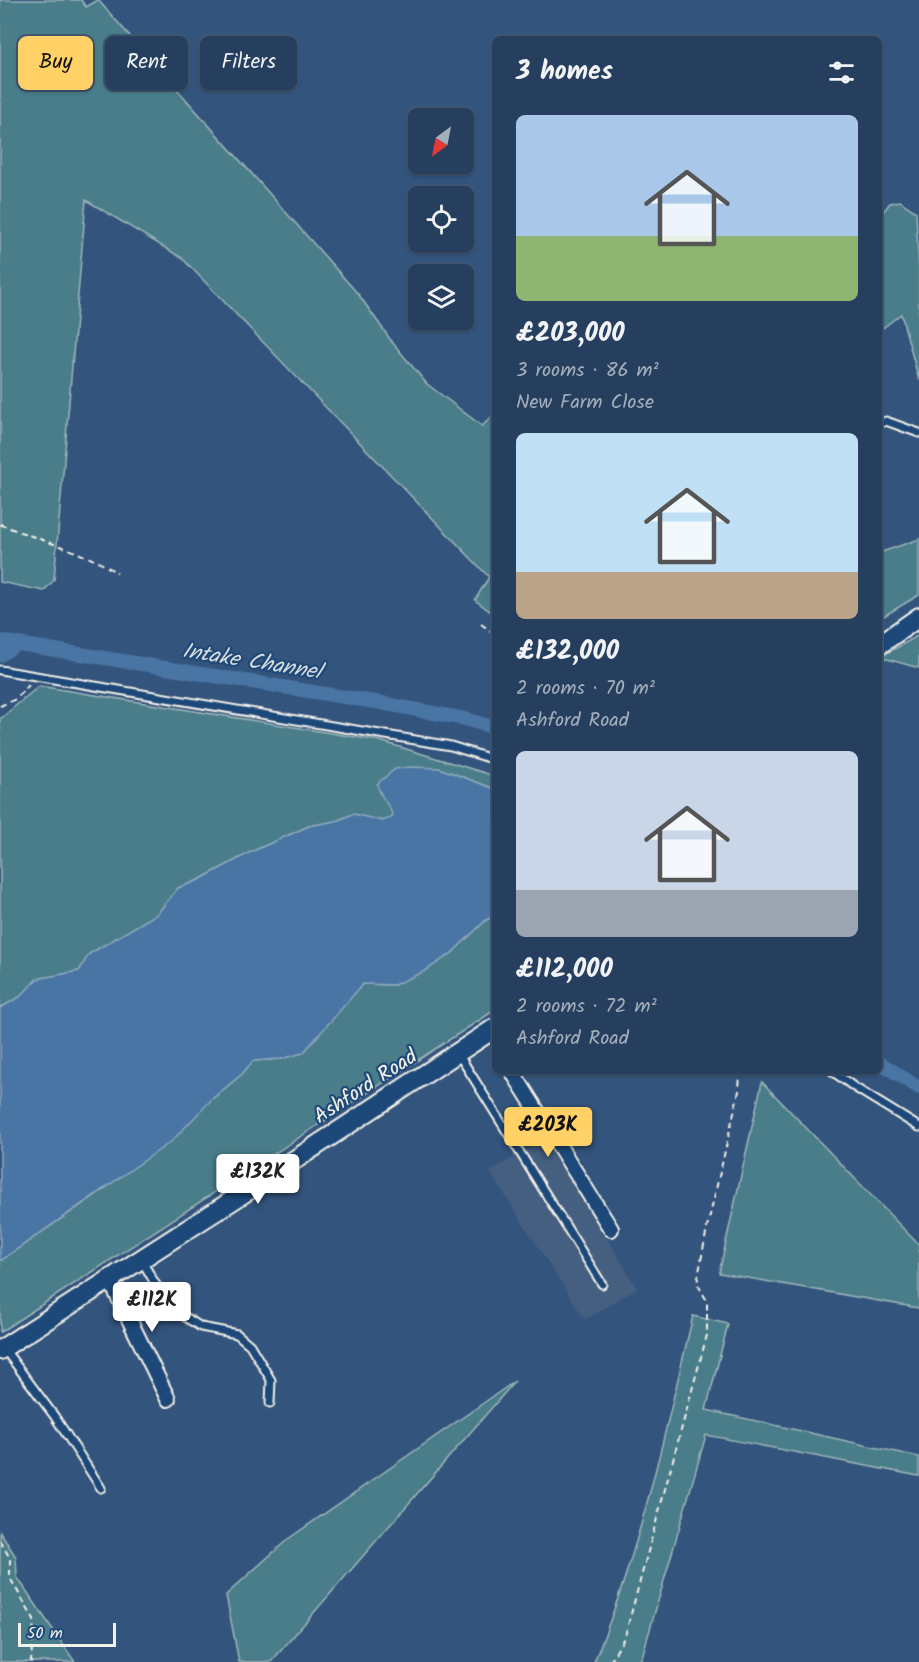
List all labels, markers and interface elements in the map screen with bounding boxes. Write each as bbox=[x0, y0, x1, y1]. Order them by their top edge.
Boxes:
chip: Buy bbox=[18, 36, 93, 90]
chip: Rent bbox=[105, 36, 188, 90]
chip: Filters bbox=[200, 36, 297, 90]
text: 3 homes bbox=[516, 51, 613, 93]
icon: filters bbox=[825, 56, 858, 89]
north arrow bbox=[408, 108, 474, 174]
map controls bbox=[408, 108, 474, 330]
icon: home bbox=[633, 154, 741, 262]
button: locate bbox=[408, 186, 474, 252]
button: layers bbox=[408, 264, 474, 330]
text: £203,000 bbox=[516, 313, 625, 355]
text: 3 rooms · 86 m² bbox=[516, 355, 659, 387]
text: New Farm Close bbox=[516, 387, 654, 419]
icon: home bbox=[633, 472, 741, 580]
text: £132,000 bbox=[516, 631, 619, 673]
water label: Intake Channel bbox=[180, 634, 328, 691]
text: 2 rooms · 70 m² bbox=[516, 673, 655, 705]
text: Ashford Road bbox=[516, 705, 629, 737]
icon: home bbox=[633, 790, 741, 898]
text: £112,000 bbox=[516, 949, 613, 991]
text: 2 rooms · 72 m² bbox=[516, 991, 657, 1023]
text: Ashford Road bbox=[516, 1023, 629, 1055]
street label: Ashford Road bbox=[307, 1041, 425, 1133]
pin: £203K bbox=[506, 1107, 590, 1158]
text: £203K bbox=[518, 1110, 578, 1142]
pin: £132K bbox=[216, 1154, 300, 1205]
text: £132K bbox=[230, 1157, 286, 1189]
pin: £112K bbox=[110, 1282, 194, 1333]
text: £112K bbox=[127, 1285, 177, 1317]
scale bar bbox=[18, 1620, 116, 1648]
text: 50 m bbox=[27, 1621, 63, 1646]

